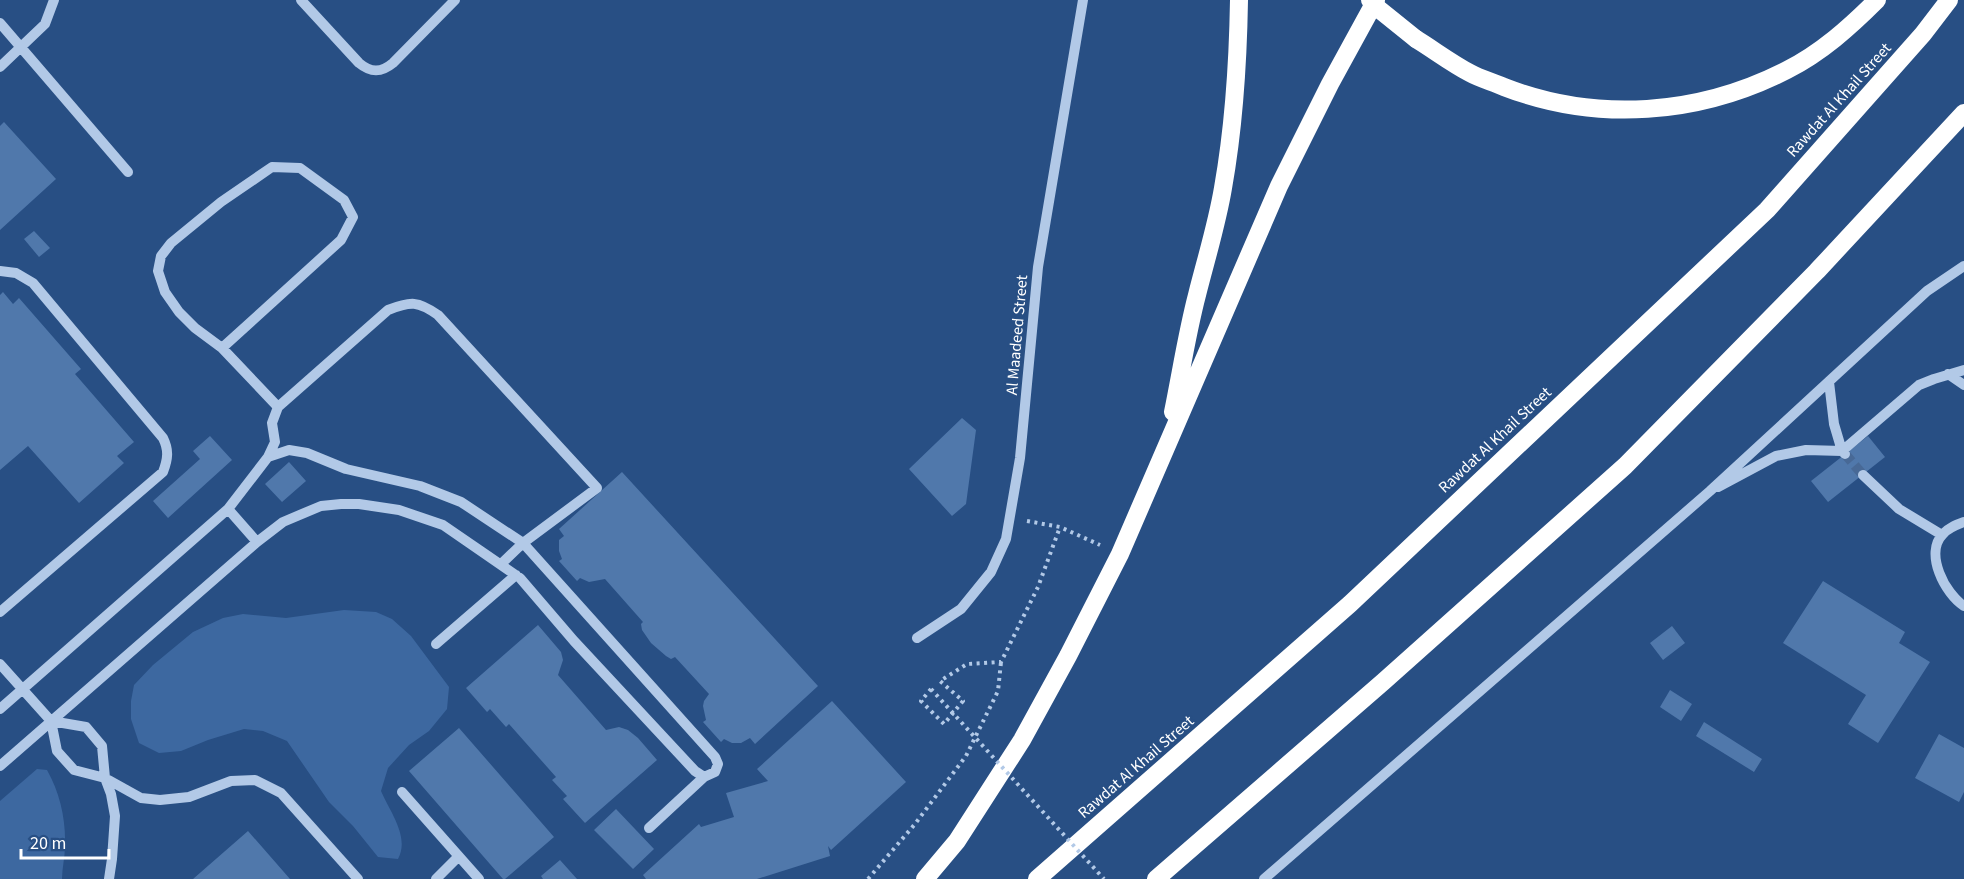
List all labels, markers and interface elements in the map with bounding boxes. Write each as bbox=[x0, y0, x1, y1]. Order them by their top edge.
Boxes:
street label: Rawdat Al Khail Street bbox=[1782, 38, 1897, 162]
street label: Al Maadeed Street bbox=[1001, 273, 1033, 396]
street label: Rawdat Al Khail Street bbox=[1434, 381, 1557, 498]
street label: Rawdat Al Khail Street bbox=[1073, 710, 1199, 824]
scale bar bbox=[21, 822, 110, 860]
text: 20 m bbox=[30, 831, 66, 856]

